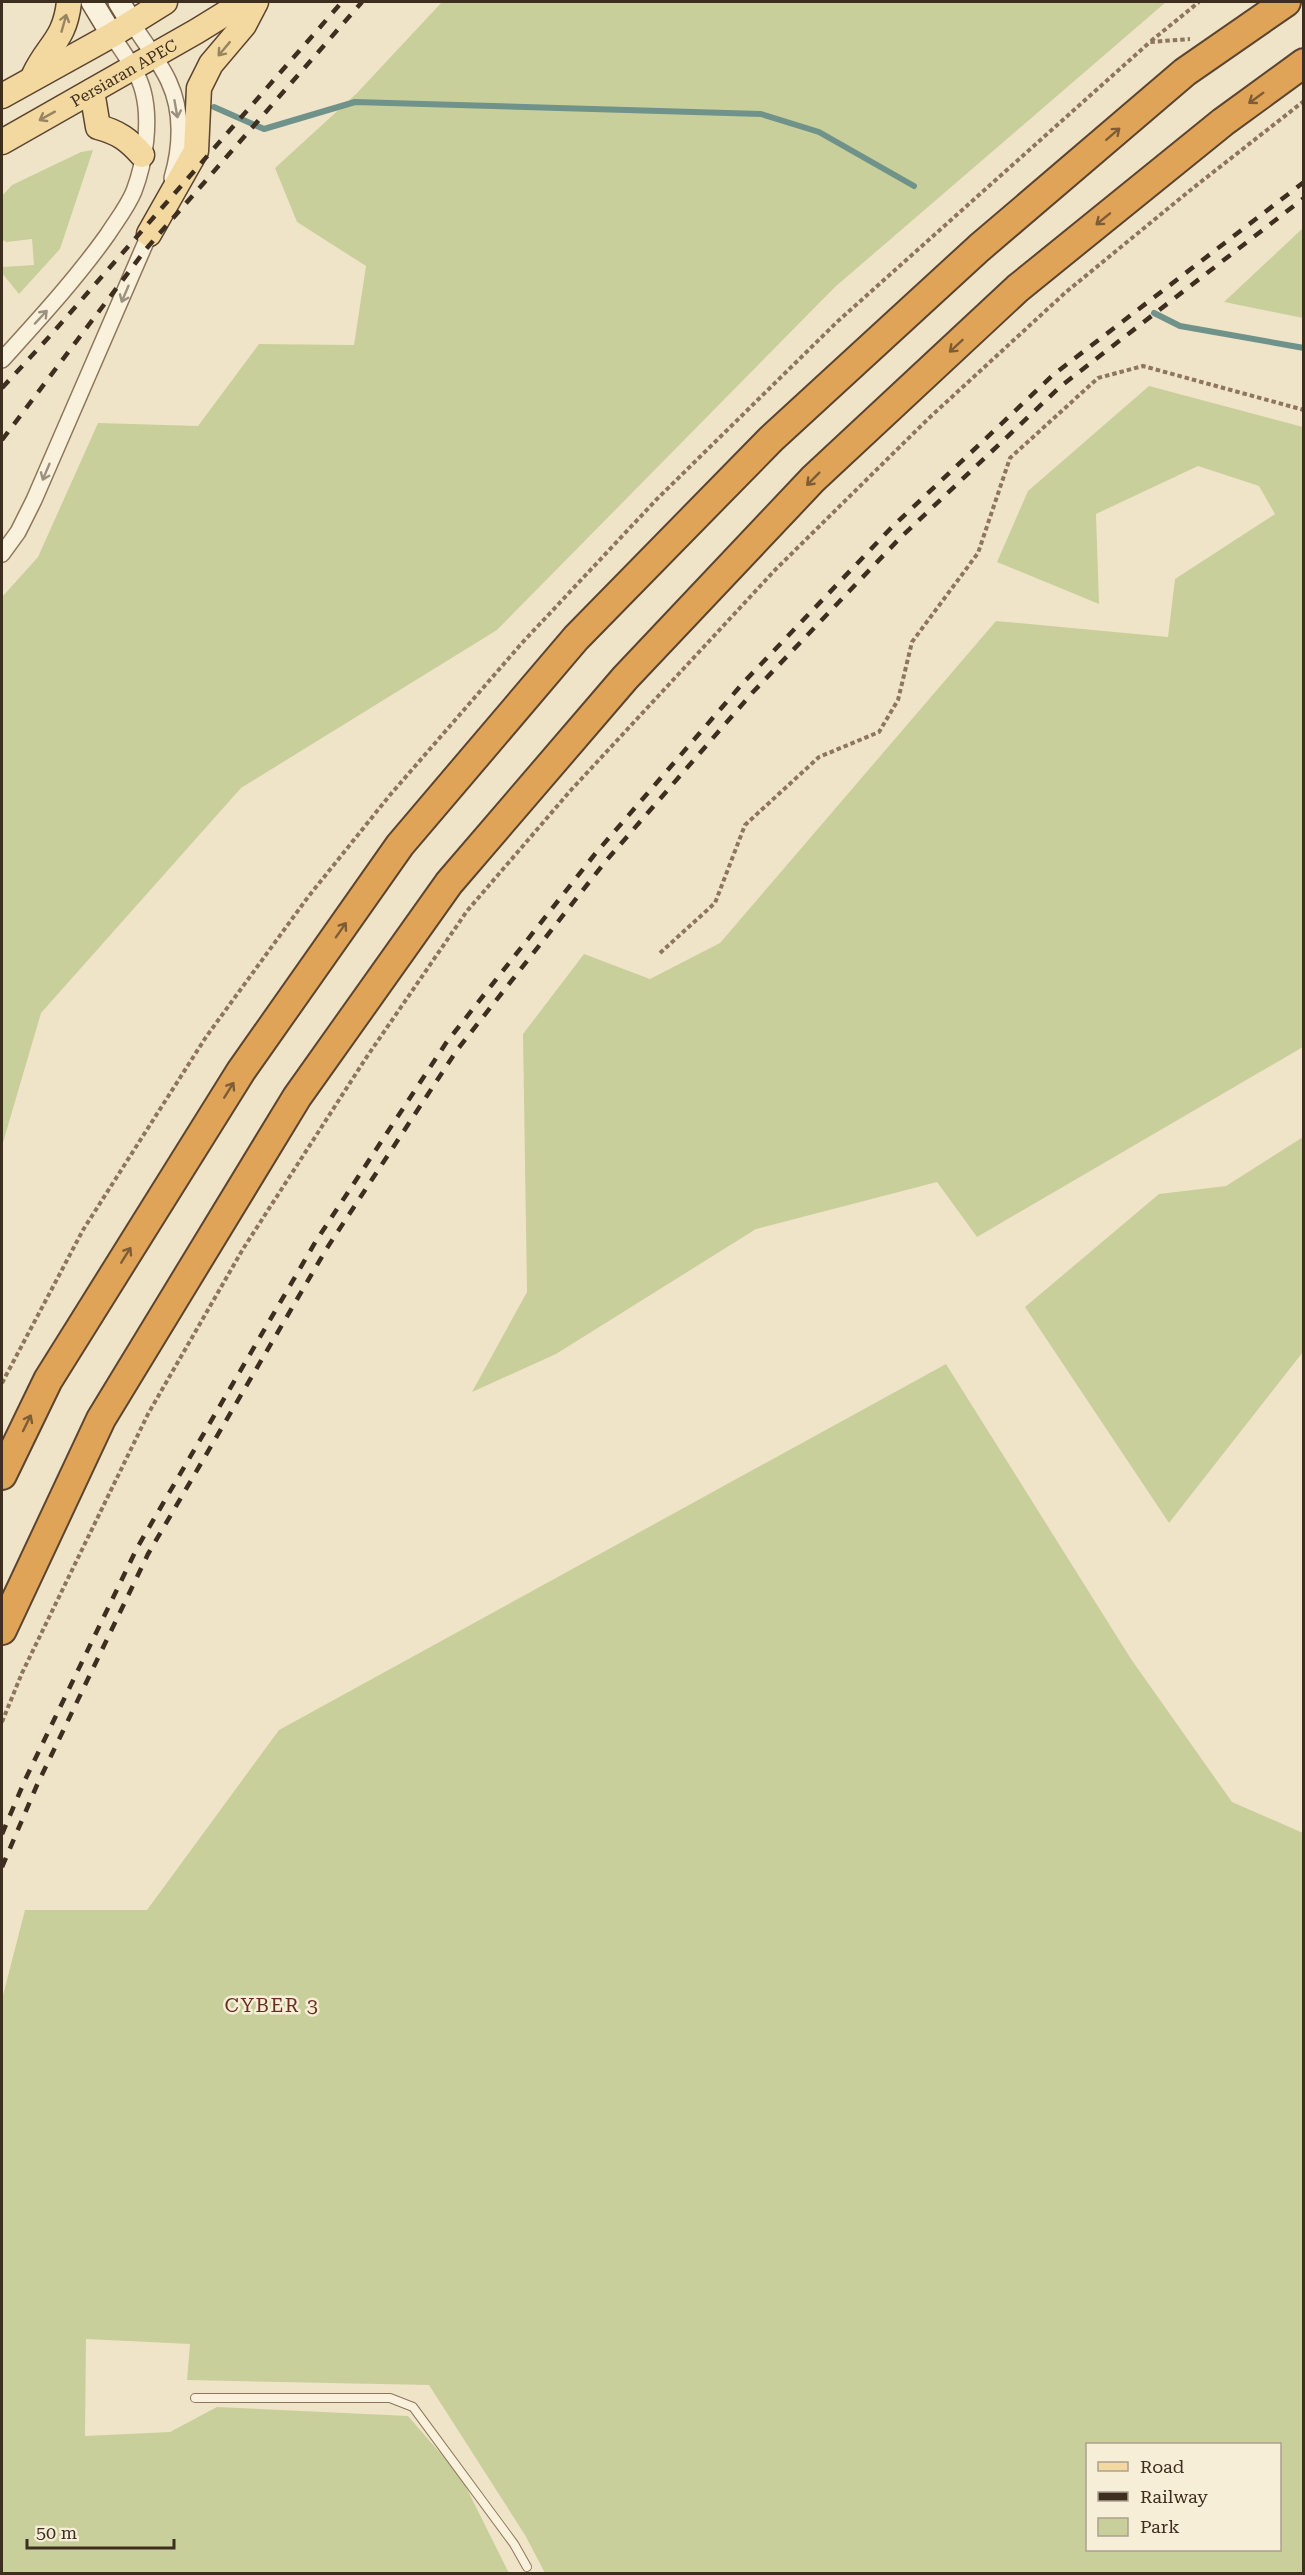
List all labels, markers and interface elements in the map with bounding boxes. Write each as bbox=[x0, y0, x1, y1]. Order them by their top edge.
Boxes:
one-way arrow bbox=[59, 14, 70, 33]
street label: Persiaran APEC bbox=[67, 35, 180, 111]
one-way arrow bbox=[217, 41, 231, 56]
one-way arrow bbox=[1249, 92, 1265, 104]
one-way arrow bbox=[171, 99, 182, 118]
one-way arrow bbox=[39, 111, 56, 123]
one-way arrow bbox=[1105, 127, 1120, 141]
one-way arrow bbox=[1095, 212, 1111, 225]
one-way arrow bbox=[119, 284, 130, 302]
one-way arrow bbox=[34, 309, 48, 324]
one-way arrow bbox=[948, 339, 963, 353]
one-way arrow bbox=[40, 462, 51, 480]
one-way arrow bbox=[806, 472, 821, 487]
one-way arrow bbox=[335, 922, 347, 938]
one-way arrow bbox=[224, 1082, 236, 1099]
one-way arrow bbox=[120, 1247, 132, 1264]
one-way arrow bbox=[22, 1414, 34, 1432]
district label: CYBER 3 bbox=[225, 1993, 319, 2017]
legend bbox=[1086, 2443, 1281, 2551]
text: Road bbox=[1140, 2456, 1185, 2477]
text: Railway bbox=[1140, 2486, 1208, 2507]
scale bar bbox=[27, 2512, 174, 2550]
text: Park bbox=[1140, 2516, 1180, 2537]
text: 50 m bbox=[36, 2522, 77, 2543]

